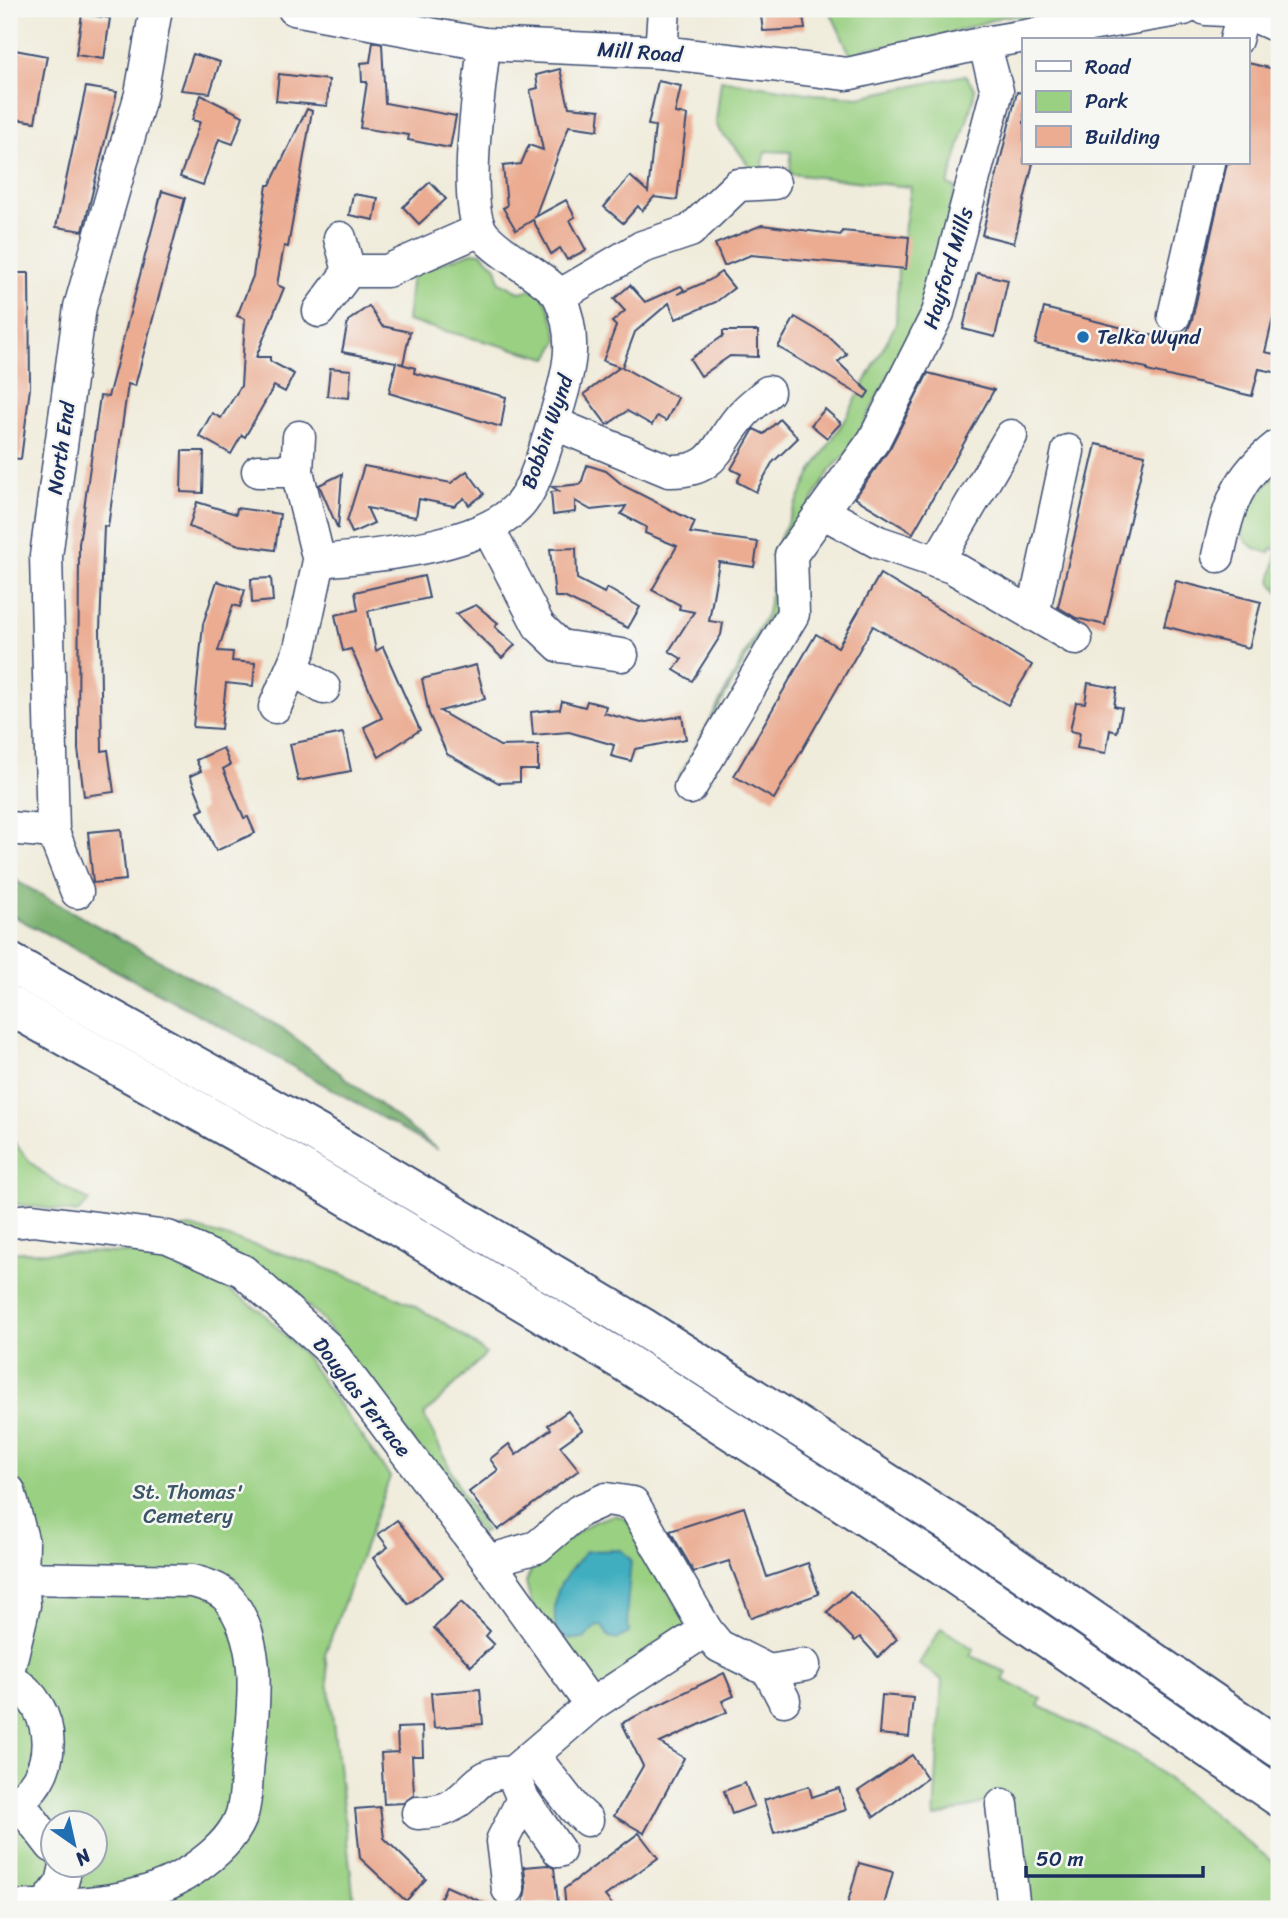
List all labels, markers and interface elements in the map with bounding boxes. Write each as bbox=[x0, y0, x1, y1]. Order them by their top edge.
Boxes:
street label: Mill Road bbox=[596, 30, 686, 74]
legend bbox=[1022, 38, 1250, 164]
text: Road bbox=[1085, 48, 1132, 86]
text: Park bbox=[1085, 82, 1128, 120]
text: Building bbox=[1085, 118, 1161, 156]
street label: Hayford Mills bbox=[911, 202, 985, 334]
place label: Telka Wynd bbox=[1097, 318, 1202, 356]
marker: Telka Wynd bbox=[1075, 329, 1091, 345]
street label: Bobbin Wynd bbox=[510, 368, 585, 494]
street label: North End bbox=[36, 397, 87, 497]
street label: Douglas Terrace bbox=[303, 1328, 421, 1466]
park label: St. Thomas' Cemetery bbox=[132, 1473, 244, 1535]
north arrow bbox=[38, 1810, 108, 1880]
scale bar bbox=[1026, 1834, 1202, 1878]
text: N bbox=[68, 1840, 99, 1876]
text: 50 m bbox=[1036, 1840, 1084, 1878]

